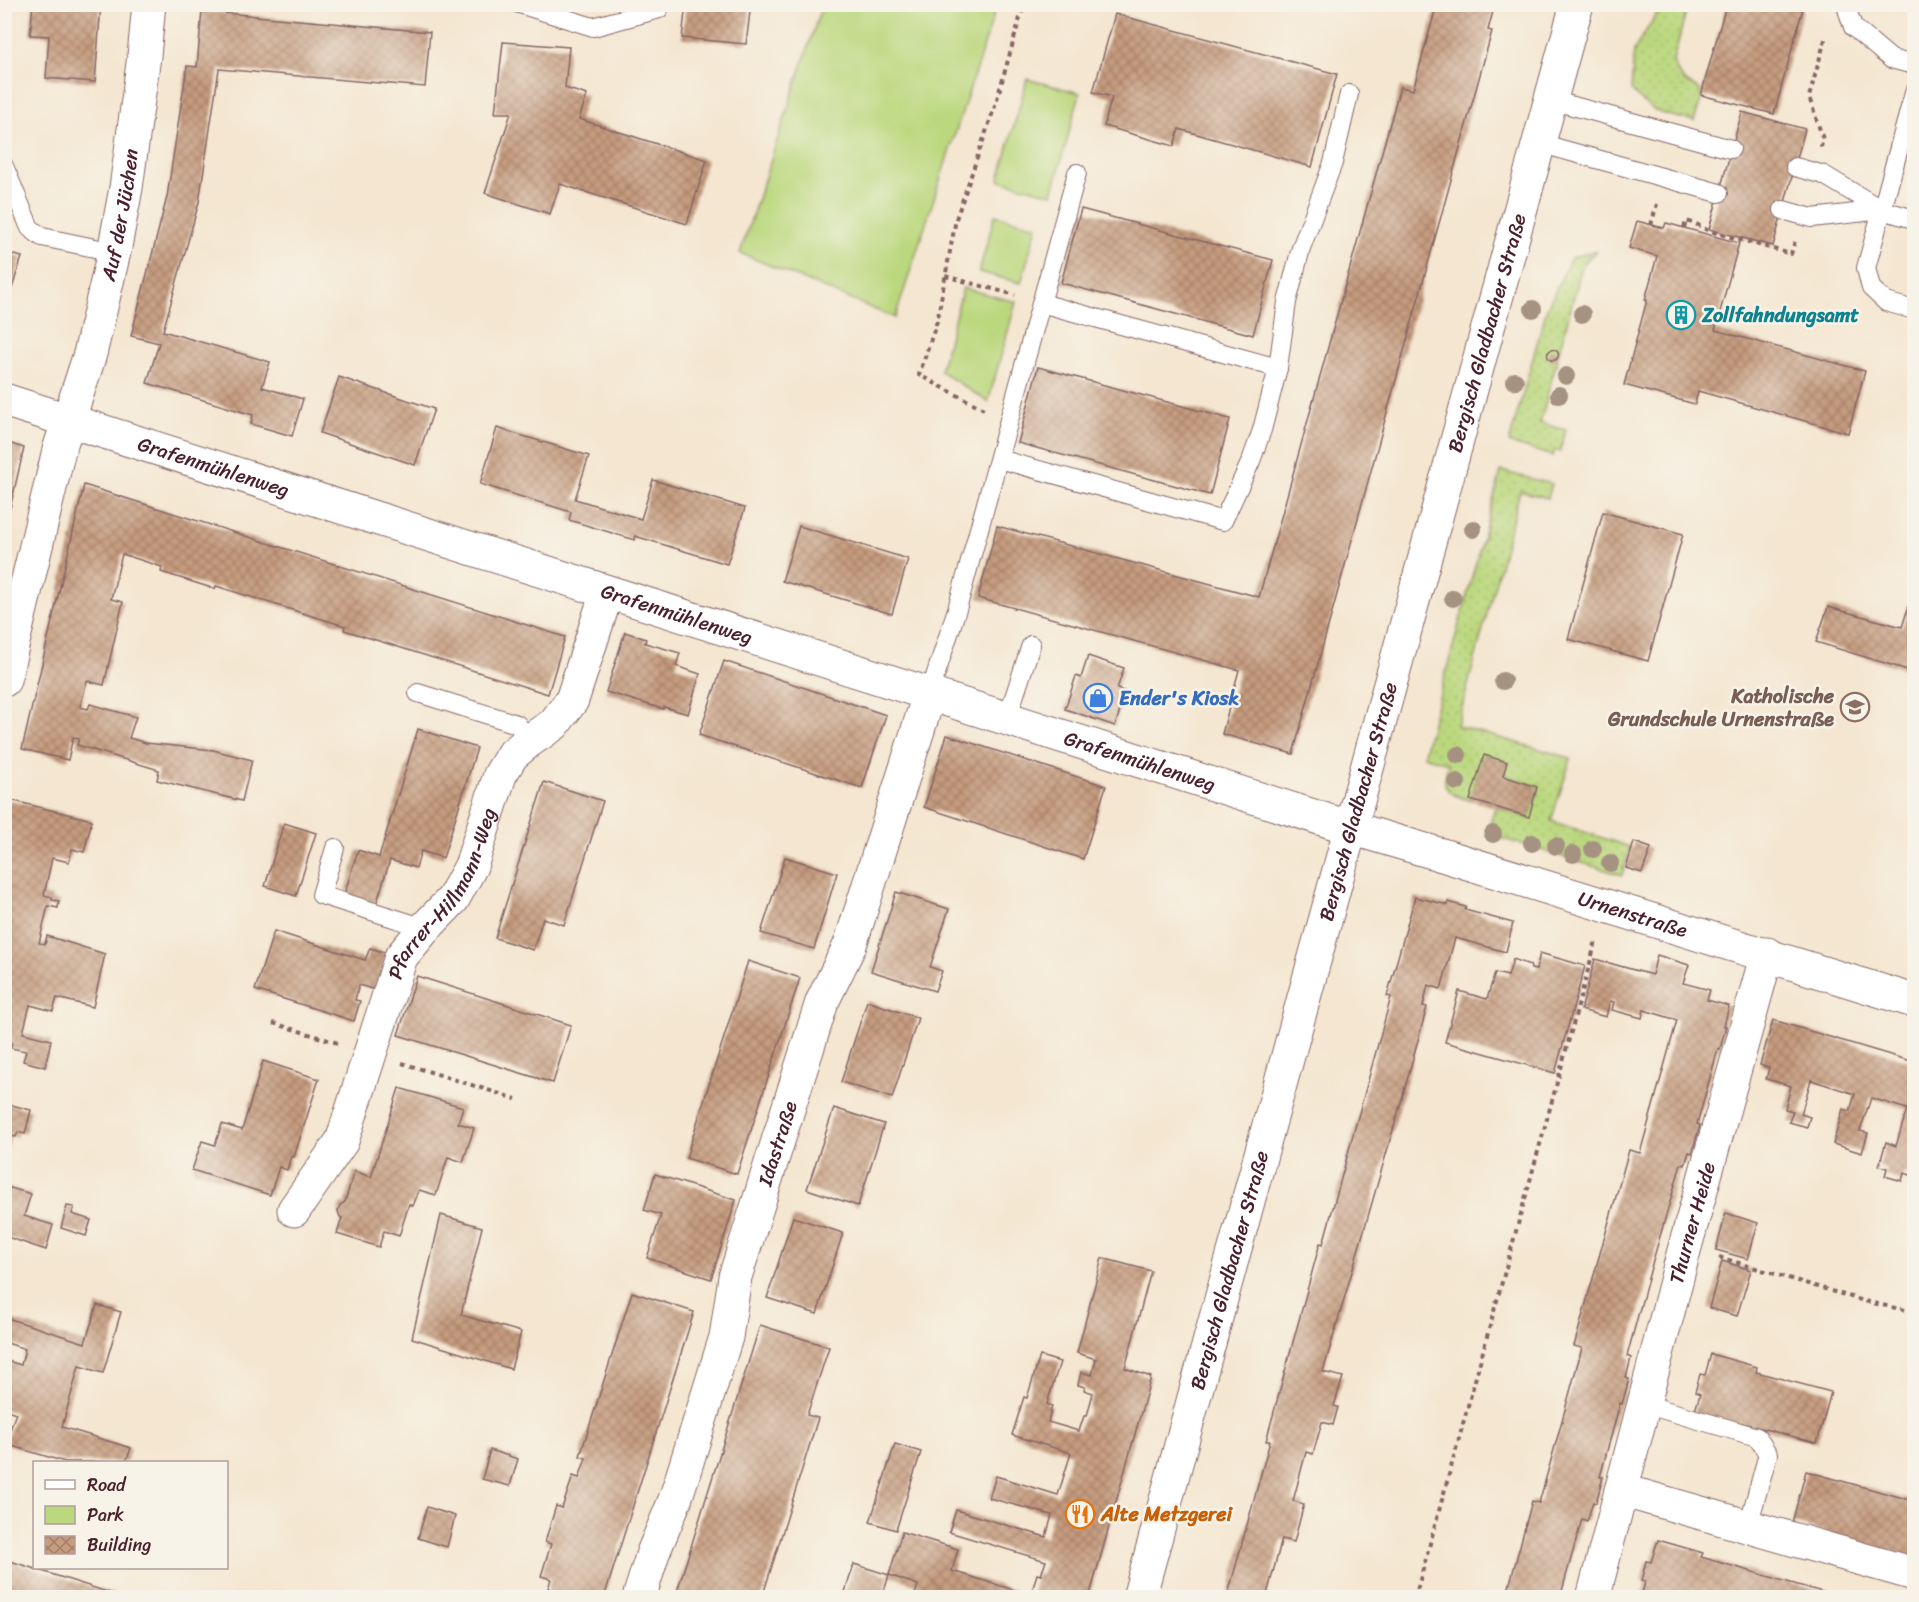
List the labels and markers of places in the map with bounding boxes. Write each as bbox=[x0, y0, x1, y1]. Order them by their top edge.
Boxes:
place label: Zollfahndungsamt bbox=[1701, 298, 1859, 333]
building icon: Zollfahndungsamt bbox=[1665, 299, 1697, 331]
place label: Katholische Grundschule Urnenstraße bbox=[1607, 679, 1835, 737]
place label: Ender's Kiosk bbox=[1119, 681, 1240, 716]
shop icon: Ender's Kiosk bbox=[1082, 682, 1114, 714]
school or university icon: Katholische Grundschule Urnenstraße bbox=[1839, 691, 1871, 723]
place label: Alte Metzgerei bbox=[1100, 1497, 1233, 1532]
restaurant icon: Alte Metzgerei bbox=[1064, 1498, 1096, 1530]

